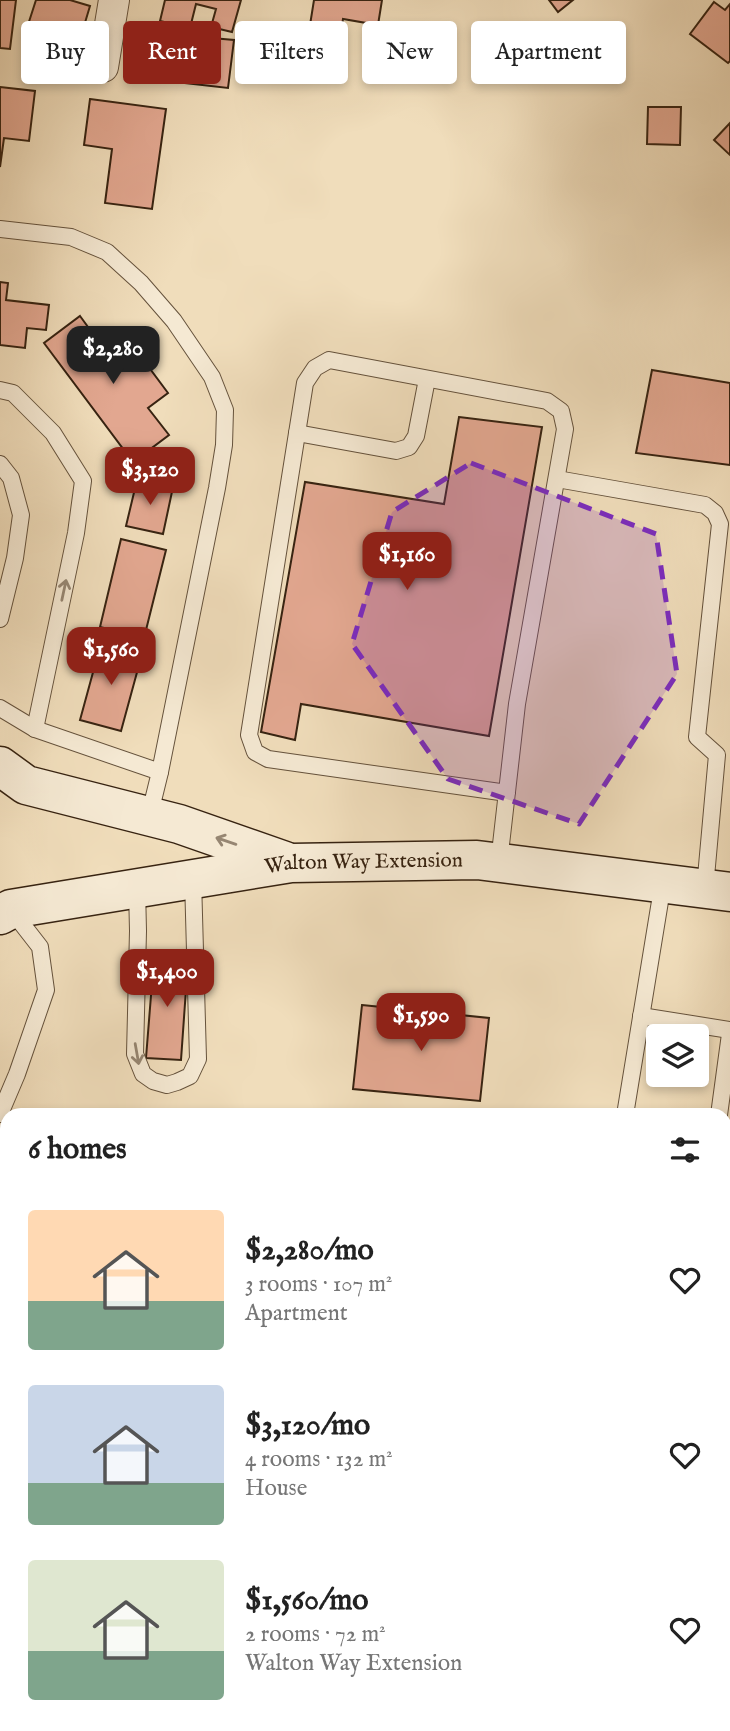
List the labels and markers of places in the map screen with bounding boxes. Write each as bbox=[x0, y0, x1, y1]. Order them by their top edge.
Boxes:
pin: $2,280 bbox=[56, 326, 170, 386]
pin: $3,120 bbox=[93, 448, 207, 507]
pin: $1,160 bbox=[350, 532, 464, 592]
pin: $1,560 bbox=[54, 628, 168, 687]
pin: $1,400 bbox=[110, 950, 224, 1009]
pin: $1,590 bbox=[364, 993, 478, 1053]

